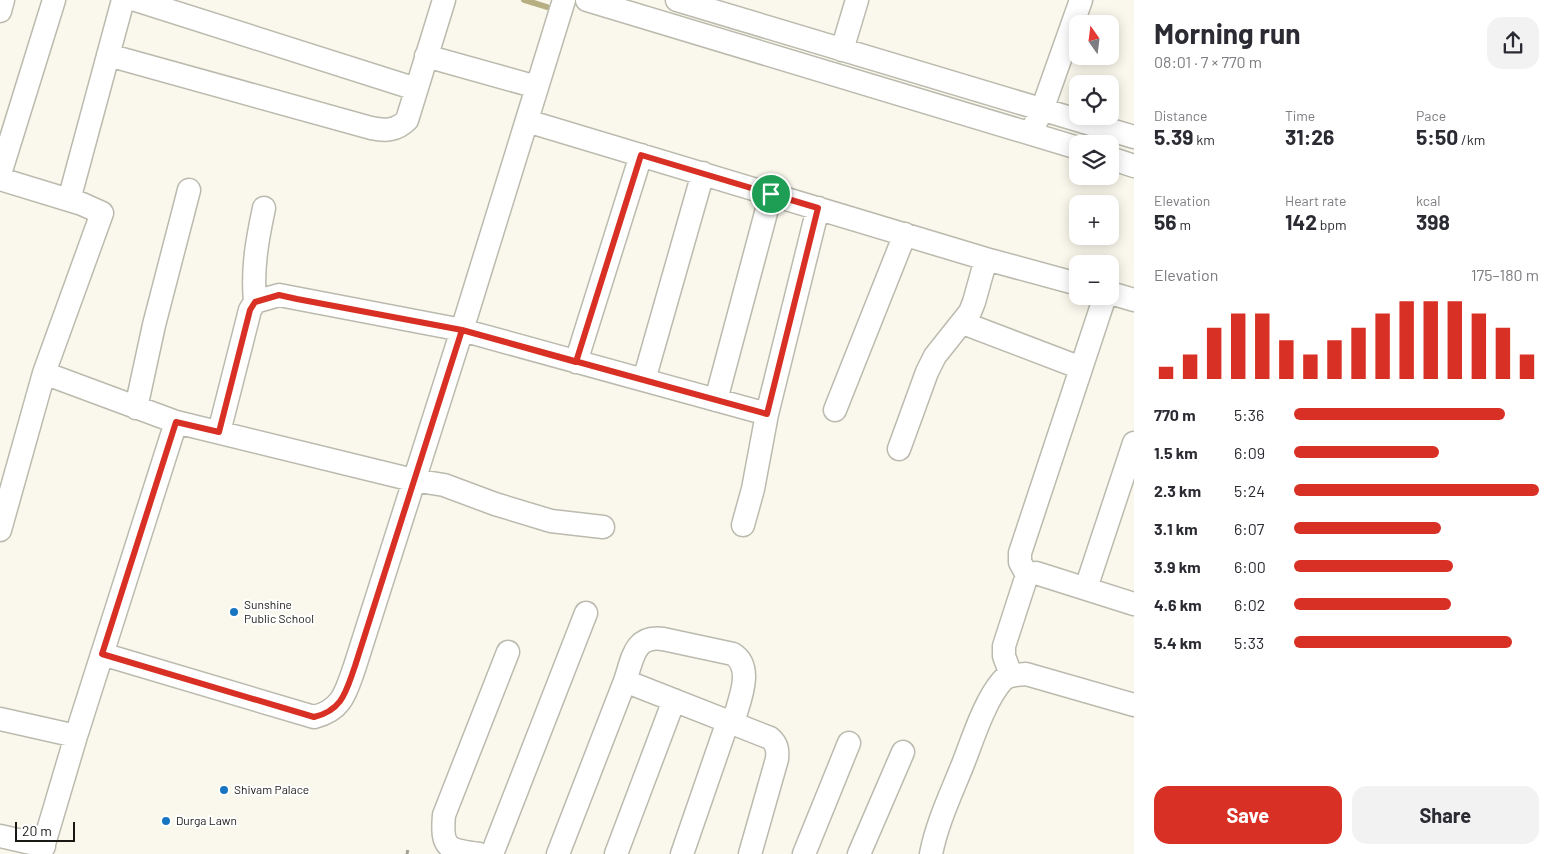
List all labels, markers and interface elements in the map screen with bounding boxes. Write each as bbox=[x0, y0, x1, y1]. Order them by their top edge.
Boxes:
north arrow bbox=[1069, 15, 1119, 65]
map controls bbox=[1069, 15, 1119, 305]
text: Morning run bbox=[1154, 16, 1301, 50]
button: share bbox=[1487, 17, 1539, 69]
text: 08:01 · 7 × 770 m bbox=[1154, 52, 1262, 71]
button: locate bbox=[1069, 75, 1119, 125]
text: Distance bbox=[1154, 107, 1207, 124]
text: Time bbox=[1285, 107, 1315, 124]
text: Pace bbox=[1416, 107, 1446, 124]
text: 5.39 bbox=[1154, 124, 1193, 149]
text: 31:26 bbox=[1285, 124, 1334, 149]
text: 5:50 bbox=[1416, 124, 1458, 149]
text: km bbox=[1193, 131, 1215, 148]
text: /km bbox=[1458, 131, 1485, 148]
button: layers bbox=[1069, 135, 1119, 185]
pin bbox=[750, 173, 792, 215]
icon: arrive bbox=[757, 180, 785, 208]
text: Elevation bbox=[1154, 192, 1210, 209]
text: Heart rate bbox=[1285, 192, 1346, 209]
text: kcal bbox=[1416, 192, 1440, 209]
button: + bbox=[1069, 195, 1119, 245]
text: 56 bbox=[1154, 209, 1177, 234]
text: 142 bbox=[1285, 209, 1317, 234]
text: 398 bbox=[1416, 209, 1450, 234]
text: m bbox=[1177, 216, 1191, 233]
text: bpm bbox=[1317, 216, 1347, 233]
button: − bbox=[1069, 255, 1119, 305]
text: Elevation bbox=[1154, 265, 1218, 284]
text: 175–180 m bbox=[1471, 265, 1539, 284]
text: 770 m bbox=[1154, 405, 1196, 424]
text: 5:36 bbox=[1234, 405, 1264, 424]
text: 1.5 km bbox=[1154, 443, 1198, 462]
text: 6:09 bbox=[1234, 443, 1265, 462]
text: 2.3 km bbox=[1154, 481, 1201, 500]
text: 5:24 bbox=[1234, 481, 1265, 500]
text: 3.1 km bbox=[1154, 519, 1198, 538]
text: 6:07 bbox=[1234, 519, 1264, 538]
text: 3.9 km bbox=[1154, 557, 1201, 576]
text: 6:00 bbox=[1234, 557, 1266, 576]
text: 4.6 km bbox=[1154, 595, 1202, 614]
text: 6:02 bbox=[1234, 595, 1265, 614]
place label: Sunshine Public School bbox=[244, 597, 314, 625]
marker: Sunshine Public School bbox=[228, 606, 240, 618]
text: 5.4 km bbox=[1154, 633, 1202, 652]
text: 5:33 bbox=[1234, 633, 1264, 652]
place label: Shivam Palace bbox=[234, 782, 309, 796]
marker: Shivam Palace bbox=[218, 784, 230, 796]
button: Save bbox=[1154, 786, 1342, 844]
button: Share bbox=[1352, 786, 1539, 844]
place label: Durga Lawn bbox=[176, 813, 237, 827]
marker: Durga Lawn bbox=[160, 815, 172, 827]
scale bar bbox=[15, 819, 75, 842]
text: 20 m bbox=[22, 822, 52, 839]

